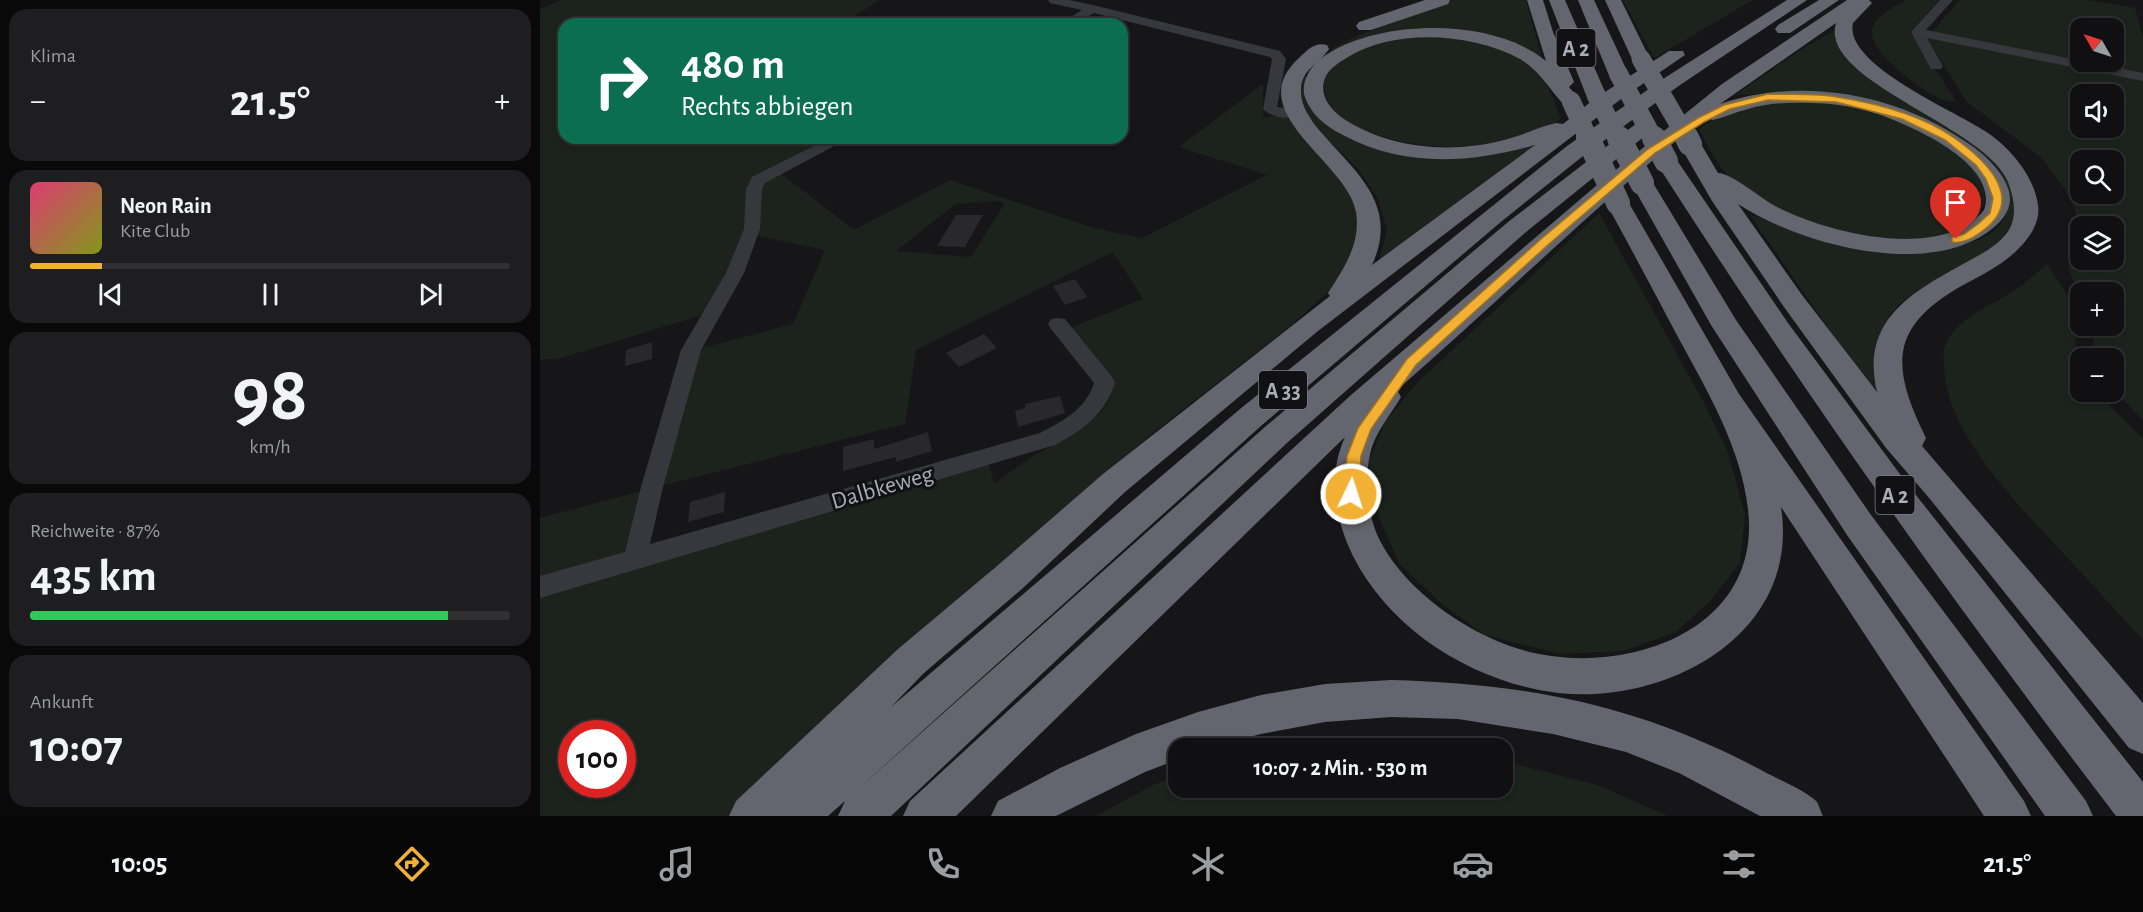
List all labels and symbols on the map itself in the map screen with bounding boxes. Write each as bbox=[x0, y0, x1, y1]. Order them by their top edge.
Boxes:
north arrow bbox=[2070, 18, 2124, 72]
road number: A 2 bbox=[1556, 29, 1596, 67]
pin bbox=[1930, 177, 1981, 239]
road number: A 33 bbox=[1259, 371, 1307, 409]
street label: Dalbkeweg bbox=[829, 462, 936, 514]
position arrow bbox=[1319, 462, 1383, 526]
road number: A 2 bbox=[1876, 476, 1914, 514]
speed limit sign: 100 bbox=[558, 720, 636, 798]

